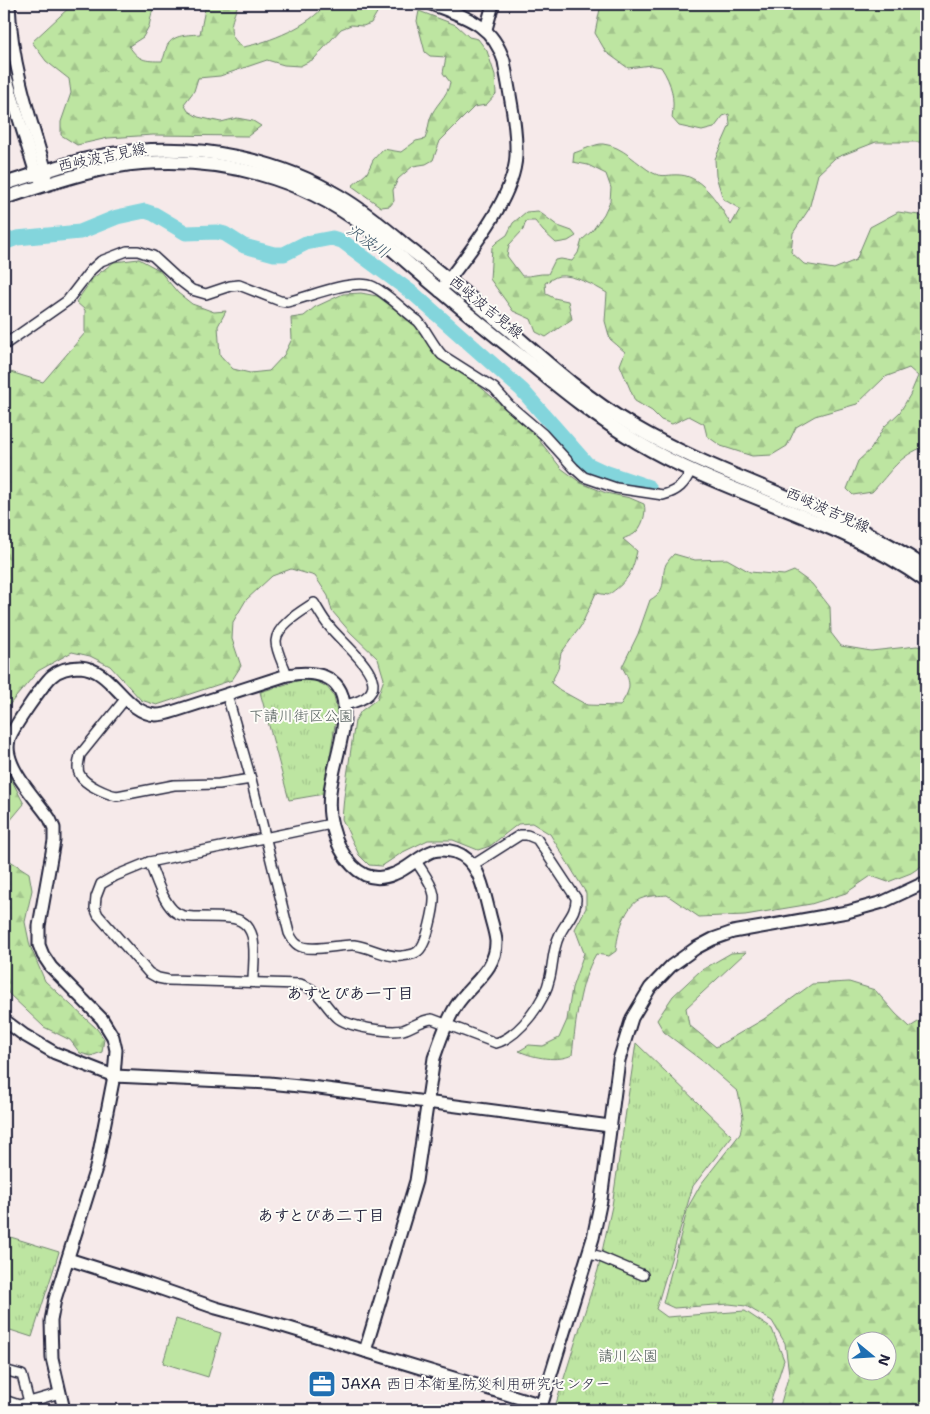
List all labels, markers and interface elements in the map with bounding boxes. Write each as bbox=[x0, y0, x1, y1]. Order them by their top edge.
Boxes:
street label: 西岐波吉見線 bbox=[56, 138, 148, 176]
water label: 沢波川 bbox=[342, 219, 394, 263]
street label: 西岐波吉見線 bbox=[445, 271, 527, 343]
street label: 西岐波吉見線 bbox=[783, 483, 873, 537]
park label: 下請川街区公園 bbox=[248, 706, 354, 726]
district label: あすとぴあ一丁目 bbox=[287, 983, 413, 1004]
district label: あすとぴあ二丁目 bbox=[258, 1205, 384, 1226]
north arrow bbox=[848, 1332, 898, 1382]
park label: 請川公園 bbox=[598, 1346, 658, 1366]
text: N bbox=[874, 1352, 895, 1368]
office icon: JAXA 西日本衛星防災利用研究センター bbox=[307, 1369, 337, 1399]
place label: JAXA 西日本衛星防災利用研究センター bbox=[341, 1374, 611, 1394]

